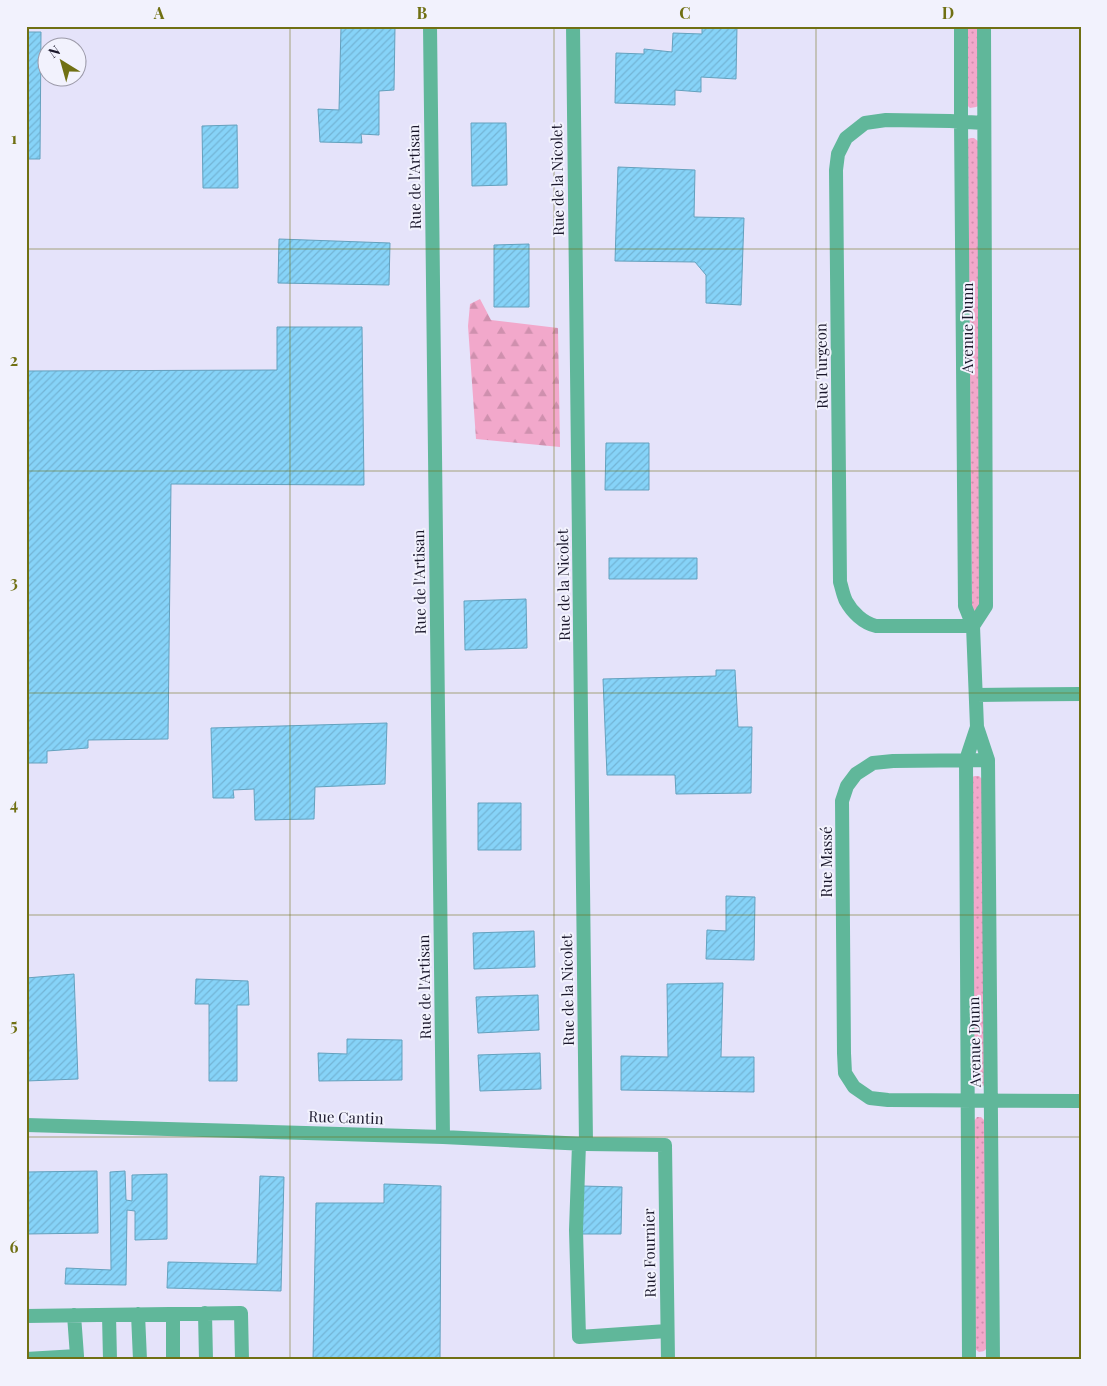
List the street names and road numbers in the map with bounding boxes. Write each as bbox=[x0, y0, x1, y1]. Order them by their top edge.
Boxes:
street label: Rue de la Nicolet bbox=[546, 123, 568, 236]
street label: Rue de l'Artisan bbox=[403, 124, 425, 230]
street label: Avenue Dunn bbox=[957, 283, 977, 374]
street label: Rue Turgeon bbox=[810, 323, 832, 409]
street label: Rue de la Nicolet bbox=[552, 528, 574, 641]
street label: Rue de l'Artisan bbox=[408, 529, 430, 635]
street label: Rue Massé bbox=[816, 826, 836, 898]
street label: Rue de la Nicolet bbox=[556, 933, 578, 1046]
street label: Rue de l'Artisan bbox=[413, 934, 435, 1040]
street label: Avenue Dunn bbox=[963, 996, 985, 1089]
street label: Rue Cantin bbox=[308, 1106, 384, 1128]
street label: Rue Fournier bbox=[638, 1208, 660, 1298]

